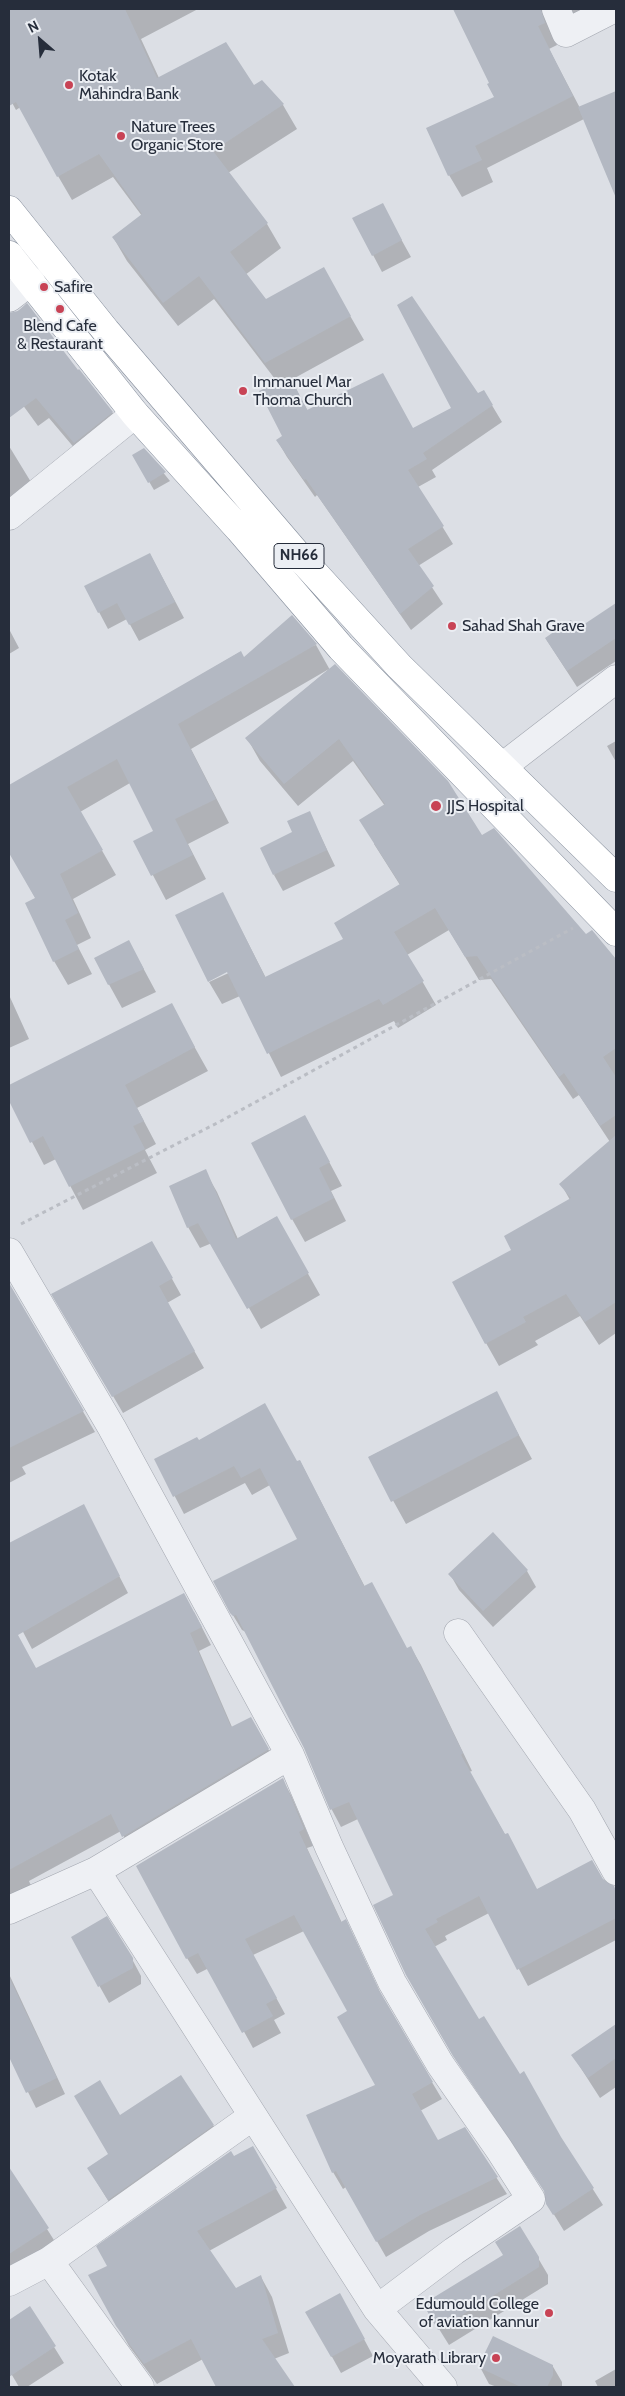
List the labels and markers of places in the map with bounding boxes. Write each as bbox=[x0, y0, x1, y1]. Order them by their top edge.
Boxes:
place label: Kotak Mahindra Bank bbox=[79, 66, 179, 104]
marker: Kotak Mahindra Bank bbox=[63, 79, 75, 91]
place label: Nature Trees Organic Store bbox=[131, 117, 223, 155]
marker: Nature Trees Organic Store bbox=[115, 130, 127, 142]
place label: Safire bbox=[54, 277, 93, 297]
marker: Safire bbox=[38, 281, 50, 293]
marker: Blend Cafe & Restaurant bbox=[54, 303, 66, 315]
place label: Blend Cafe & Restaurant bbox=[17, 316, 103, 354]
place label: Immanuel Mar Thoma Church bbox=[253, 372, 352, 410]
marker: Immanuel Mar Thoma Church bbox=[237, 385, 249, 397]
place label: Sahad Shah Grave bbox=[462, 616, 585, 636]
marker: Sahad Shah Grave bbox=[446, 620, 458, 632]
place label: JJS Hospital bbox=[447, 796, 524, 816]
marker: JJS Hospital bbox=[429, 799, 443, 813]
place label: Edumould College of aviation kannur bbox=[415, 2294, 539, 2332]
marker: Edumould College of aviation kannur bbox=[543, 2307, 555, 2319]
place label: Moyarath Library bbox=[373, 2348, 486, 2368]
marker: Moyarath Library bbox=[490, 2352, 502, 2364]

